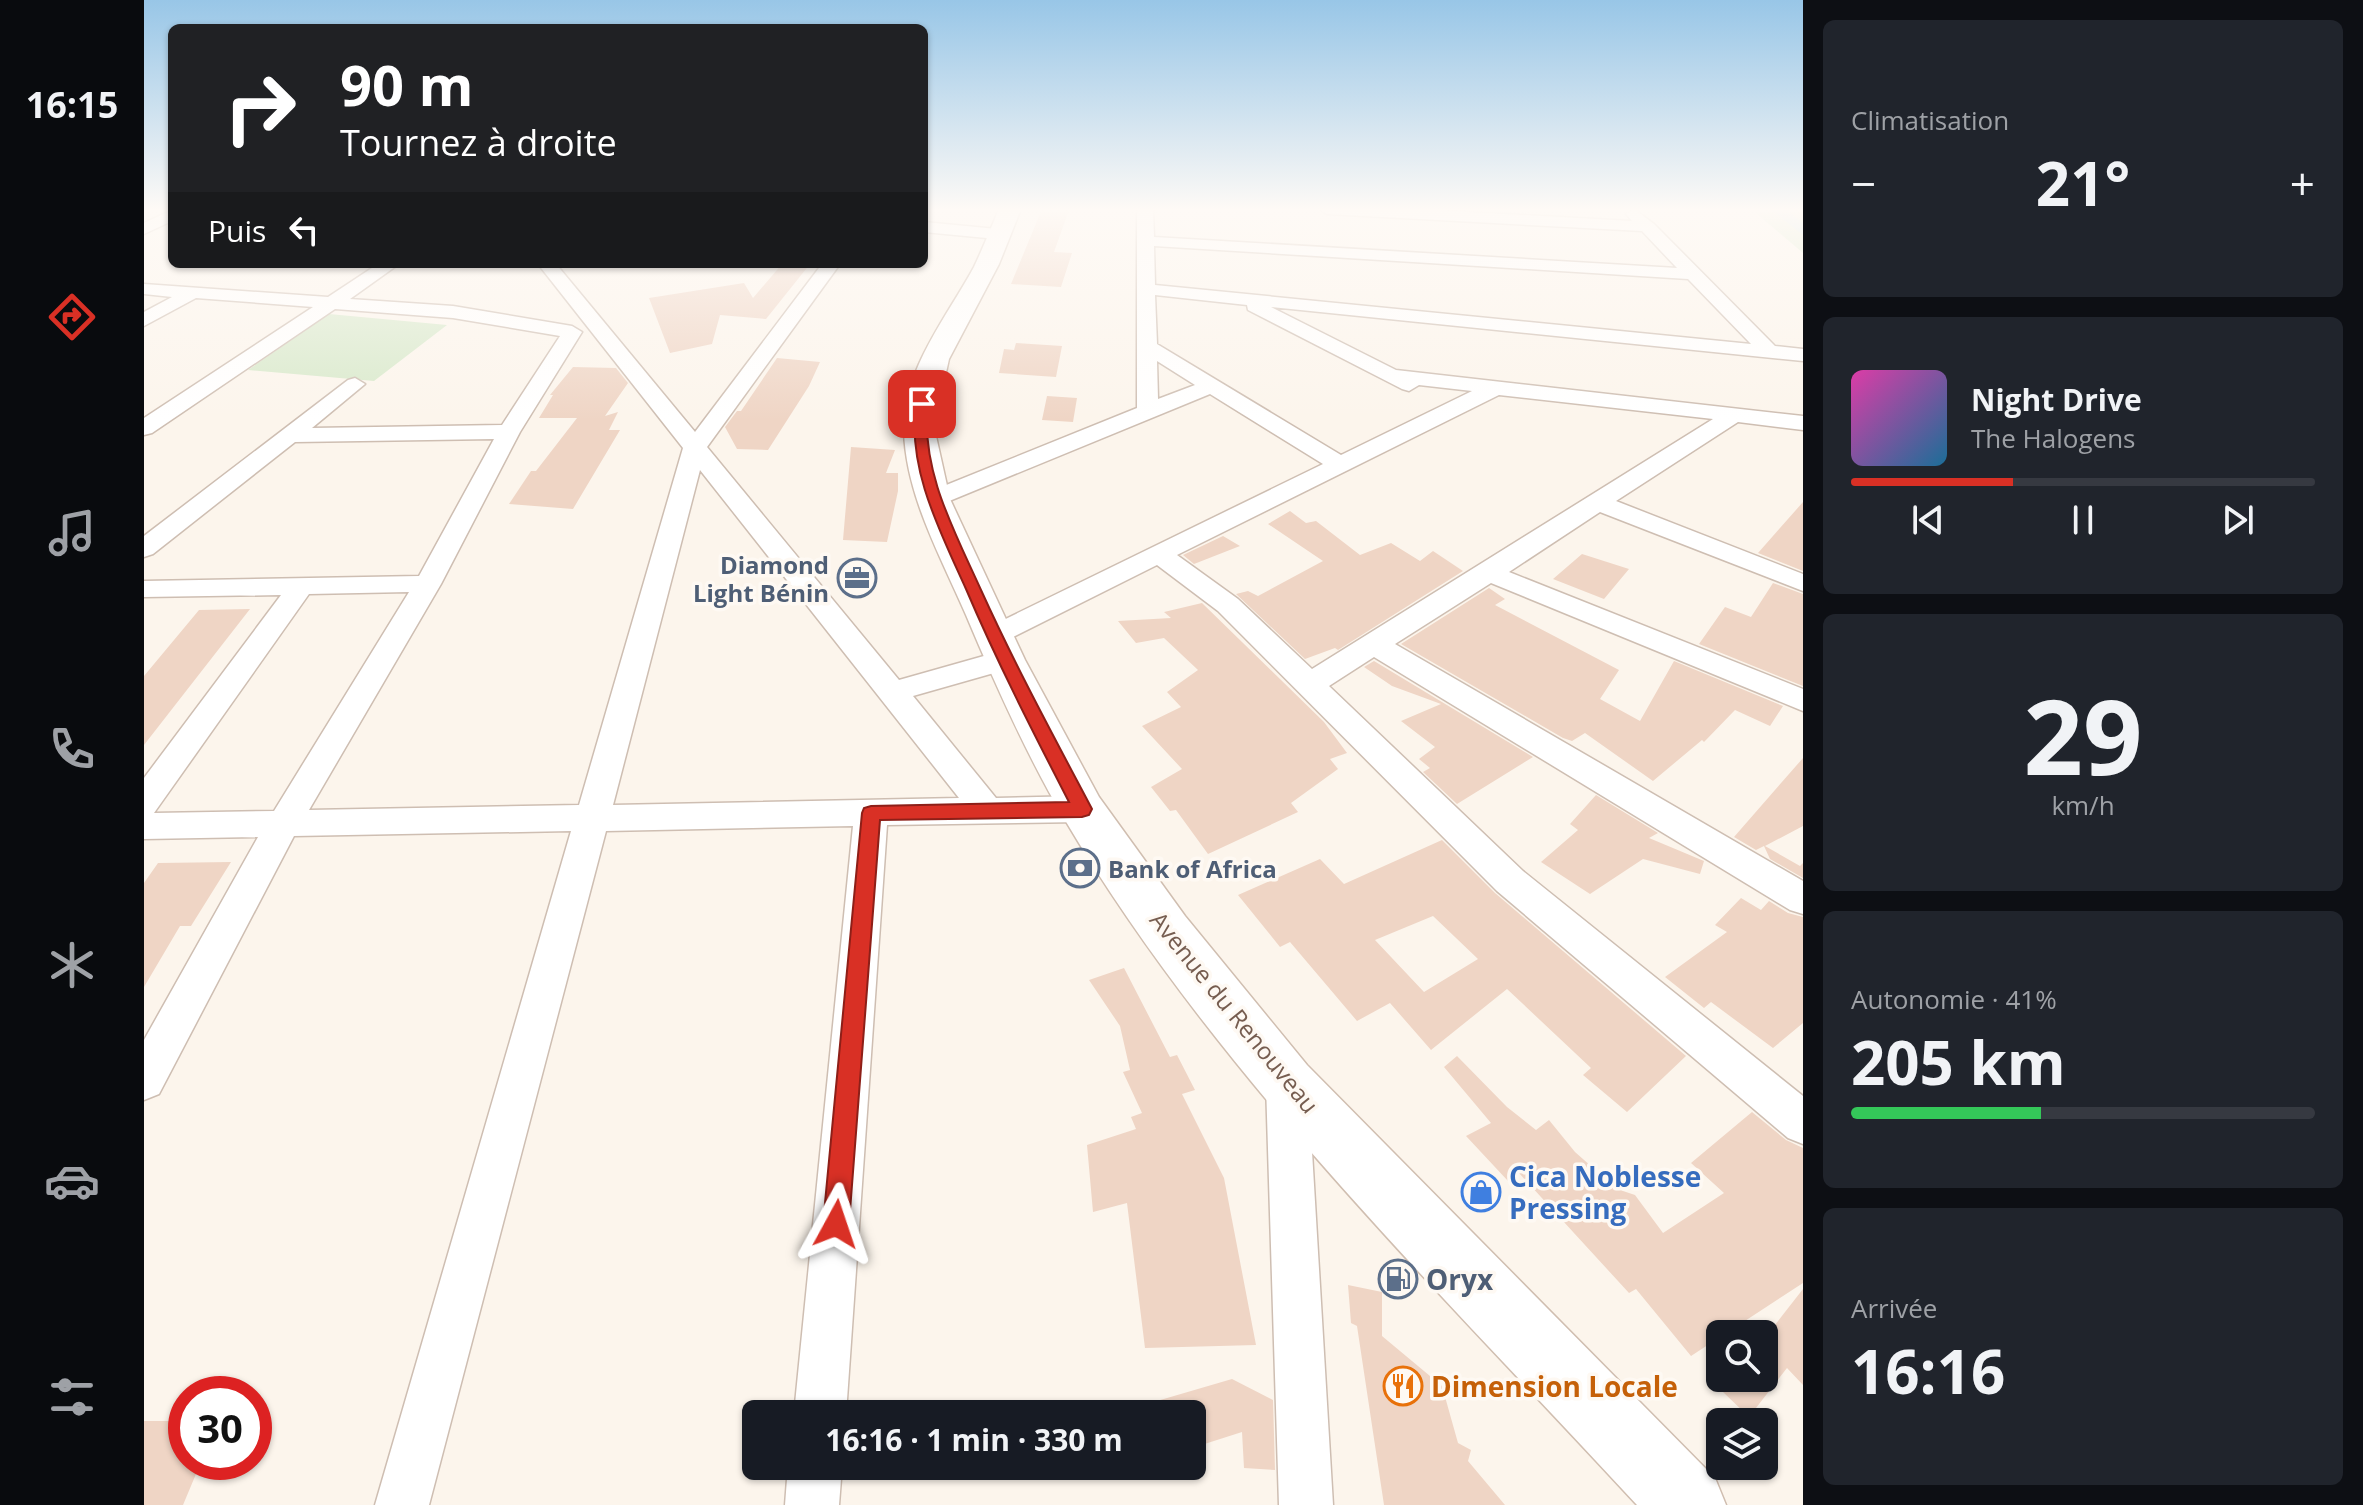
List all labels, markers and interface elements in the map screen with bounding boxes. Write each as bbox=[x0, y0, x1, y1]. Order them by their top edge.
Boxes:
text: 90 m bbox=[340, 46, 474, 122]
icon: right bbox=[208, 56, 312, 160]
text: 16:15 bbox=[26, 80, 118, 129]
text: Climatisation bbox=[1851, 102, 2009, 138]
text: Tournez à droite bbox=[340, 118, 617, 167]
text: 21° bbox=[2036, 142, 2130, 224]
text: − bbox=[1851, 153, 1876, 213]
text: + bbox=[2290, 153, 2315, 213]
icon: left bbox=[282, 208, 326, 252]
text: Puis bbox=[208, 210, 266, 251]
icon: directions bbox=[44, 289, 100, 345]
pin bbox=[888, 370, 956, 438]
text: Night Drive bbox=[1971, 379, 2142, 420]
icon: arrive bbox=[900, 382, 944, 426]
text: The Halogens bbox=[1971, 420, 2136, 456]
icon: previous bbox=[1906, 498, 1950, 542]
icon: pause bbox=[2061, 498, 2105, 542]
icon: next bbox=[2216, 498, 2260, 542]
icon: music bbox=[44, 505, 100, 561]
place label: Diamond Light Bénin bbox=[693, 548, 829, 609]
office icon: Diamond Light Bénin bbox=[836, 557, 878, 599]
text: 29 bbox=[2024, 664, 2142, 805]
icon: phone bbox=[44, 721, 100, 777]
text: km/h bbox=[2051, 787, 2115, 823]
bank icon: Bank of Africa bbox=[1059, 847, 1101, 889]
place label: Bank of Africa bbox=[1108, 852, 1277, 885]
street label: Avenue du Renouveau bbox=[1143, 904, 1327, 1120]
icon: climate bbox=[44, 937, 100, 993]
text: Autonomie · 41% bbox=[1851, 981, 2057, 1017]
text: 205 km bbox=[1851, 1021, 2066, 1103]
icon: car bbox=[44, 1153, 100, 1209]
place label: Cica Noblesse Pressing bbox=[1509, 1157, 1701, 1227]
shop icon: Cica Noblesse Pressing bbox=[1460, 1171, 1502, 1213]
position arrow bbox=[794, 1182, 878, 1266]
fuel station icon: Oryx bbox=[1377, 1258, 1419, 1300]
place label: Oryx bbox=[1426, 1260, 1494, 1298]
text: Arrivée bbox=[1851, 1290, 1937, 1326]
map controls bbox=[1706, 1320, 1778, 1480]
button: search bbox=[1706, 1320, 1778, 1392]
text: 16:16 bbox=[1851, 1330, 2005, 1412]
restaurant icon: Dimension Locale bbox=[1382, 1365, 1424, 1407]
place label: Dimension Locale bbox=[1431, 1367, 1678, 1405]
icon: filters bbox=[44, 1369, 100, 1425]
speed limit sign: 30 bbox=[168, 1376, 272, 1480]
button: layers bbox=[1706, 1408, 1778, 1480]
text: 16:16 · 1 min · 330 m bbox=[825, 1419, 1123, 1460]

